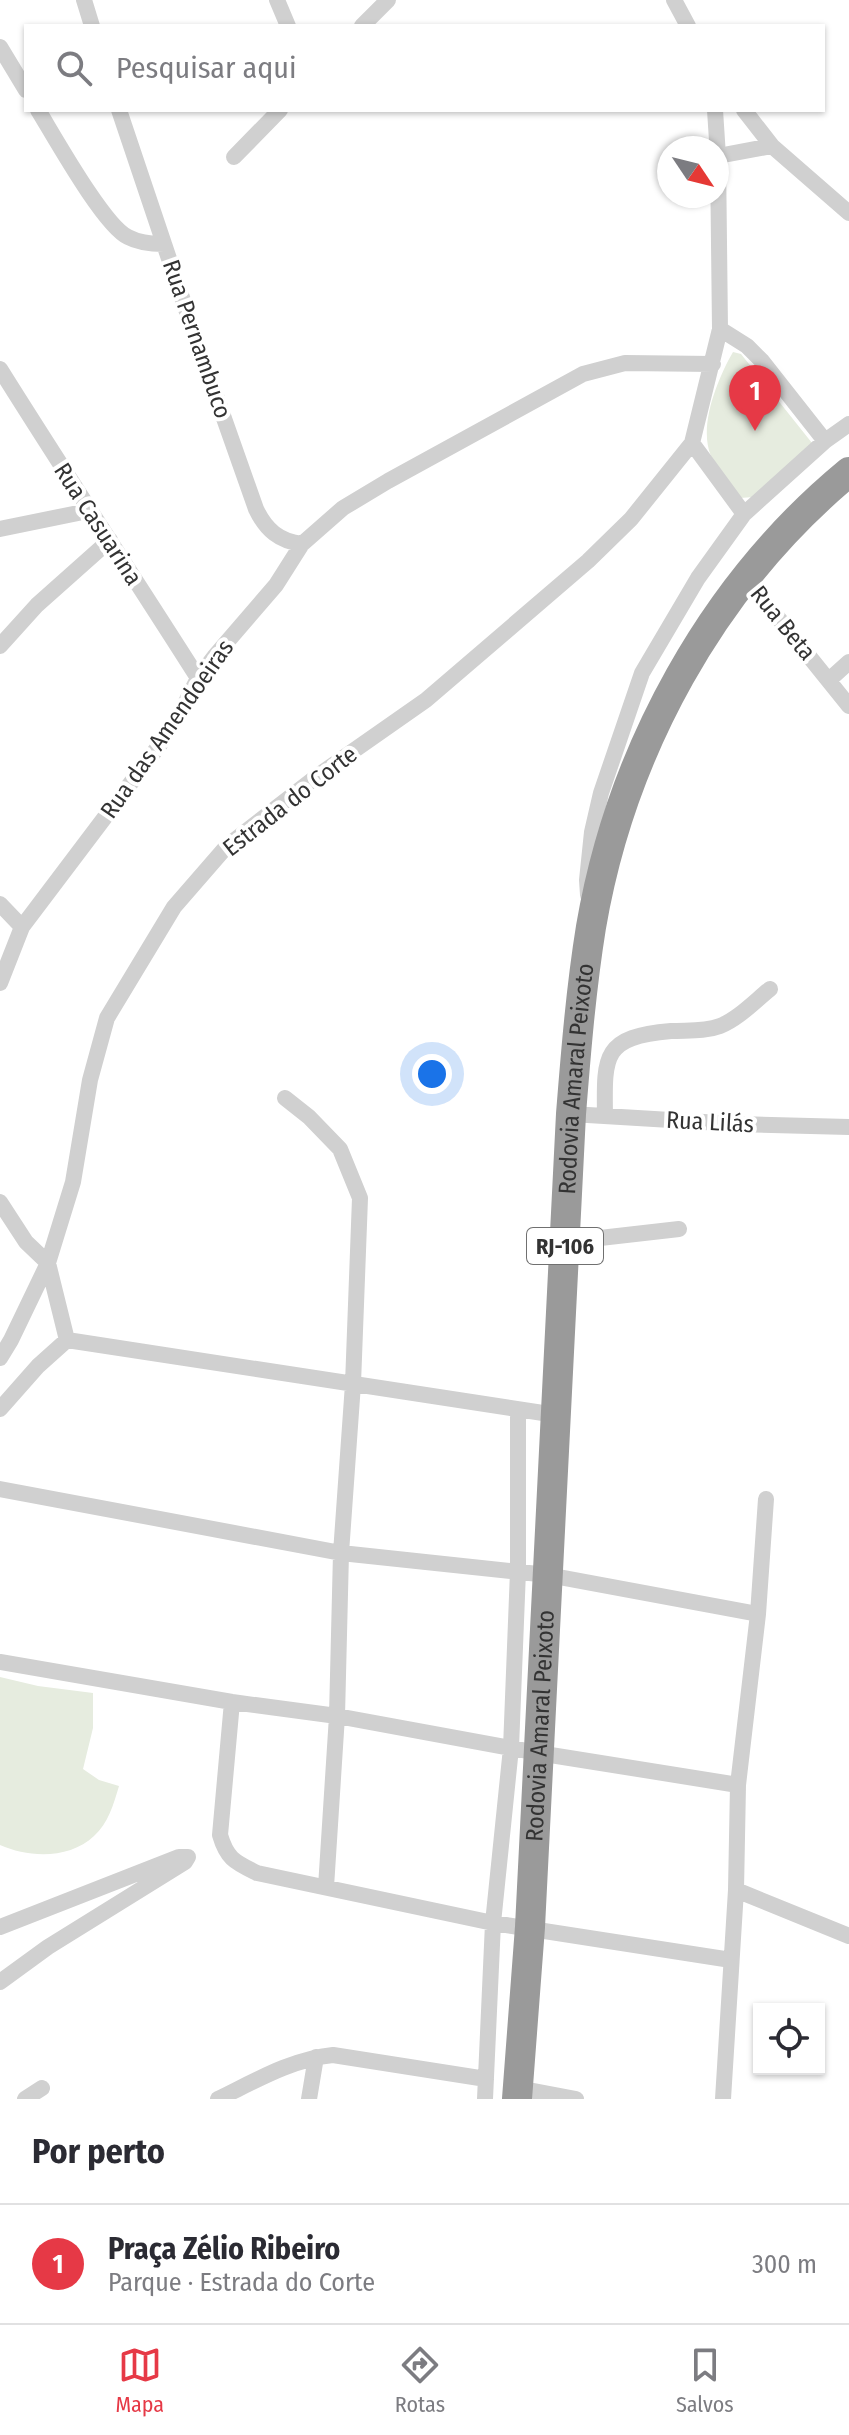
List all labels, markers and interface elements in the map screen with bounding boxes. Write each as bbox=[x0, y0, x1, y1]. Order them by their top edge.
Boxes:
search box bbox=[24, 24, 825, 112]
icon: search bbox=[52, 46, 96, 90]
text: Pesquisar aqui bbox=[116, 50, 297, 86]
north arrow bbox=[657, 136, 729, 208]
street label: Rua Pernambuco bbox=[157, 256, 237, 422]
pin: 1 bbox=[729, 365, 781, 431]
street label: Rua Casuarina bbox=[48, 458, 148, 590]
street label: Rua Beta bbox=[745, 580, 821, 666]
street label: Rua das Amendoeiras bbox=[95, 634, 239, 824]
street label: Estrada do Corte bbox=[218, 740, 362, 862]
street label: Rodovia Amaral Peixoto bbox=[553, 962, 600, 1195]
your location bbox=[412, 1054, 452, 1094]
street label: Rua Lilás bbox=[665, 1106, 755, 1138]
road number: RJ-106 bbox=[527, 1228, 603, 1264]
street label: Rodovia Amaral Peixoto bbox=[520, 1609, 560, 1842]
map controls bbox=[753, 2003, 825, 2075]
button: locate bbox=[753, 2003, 825, 2075]
text: Por perto bbox=[32, 2131, 165, 2172]
text: Praça Zélio Ribeiro bbox=[108, 2231, 340, 2267]
text: 1 bbox=[53, 2249, 64, 2280]
text: 300 m bbox=[752, 2249, 817, 2280]
text: Parque · Estrada do Corte bbox=[108, 2267, 375, 2298]
tab: Mapa bbox=[115, 2343, 164, 2418]
tab: Rotas bbox=[395, 2343, 445, 2418]
tab: Salvos bbox=[676, 2343, 734, 2418]

